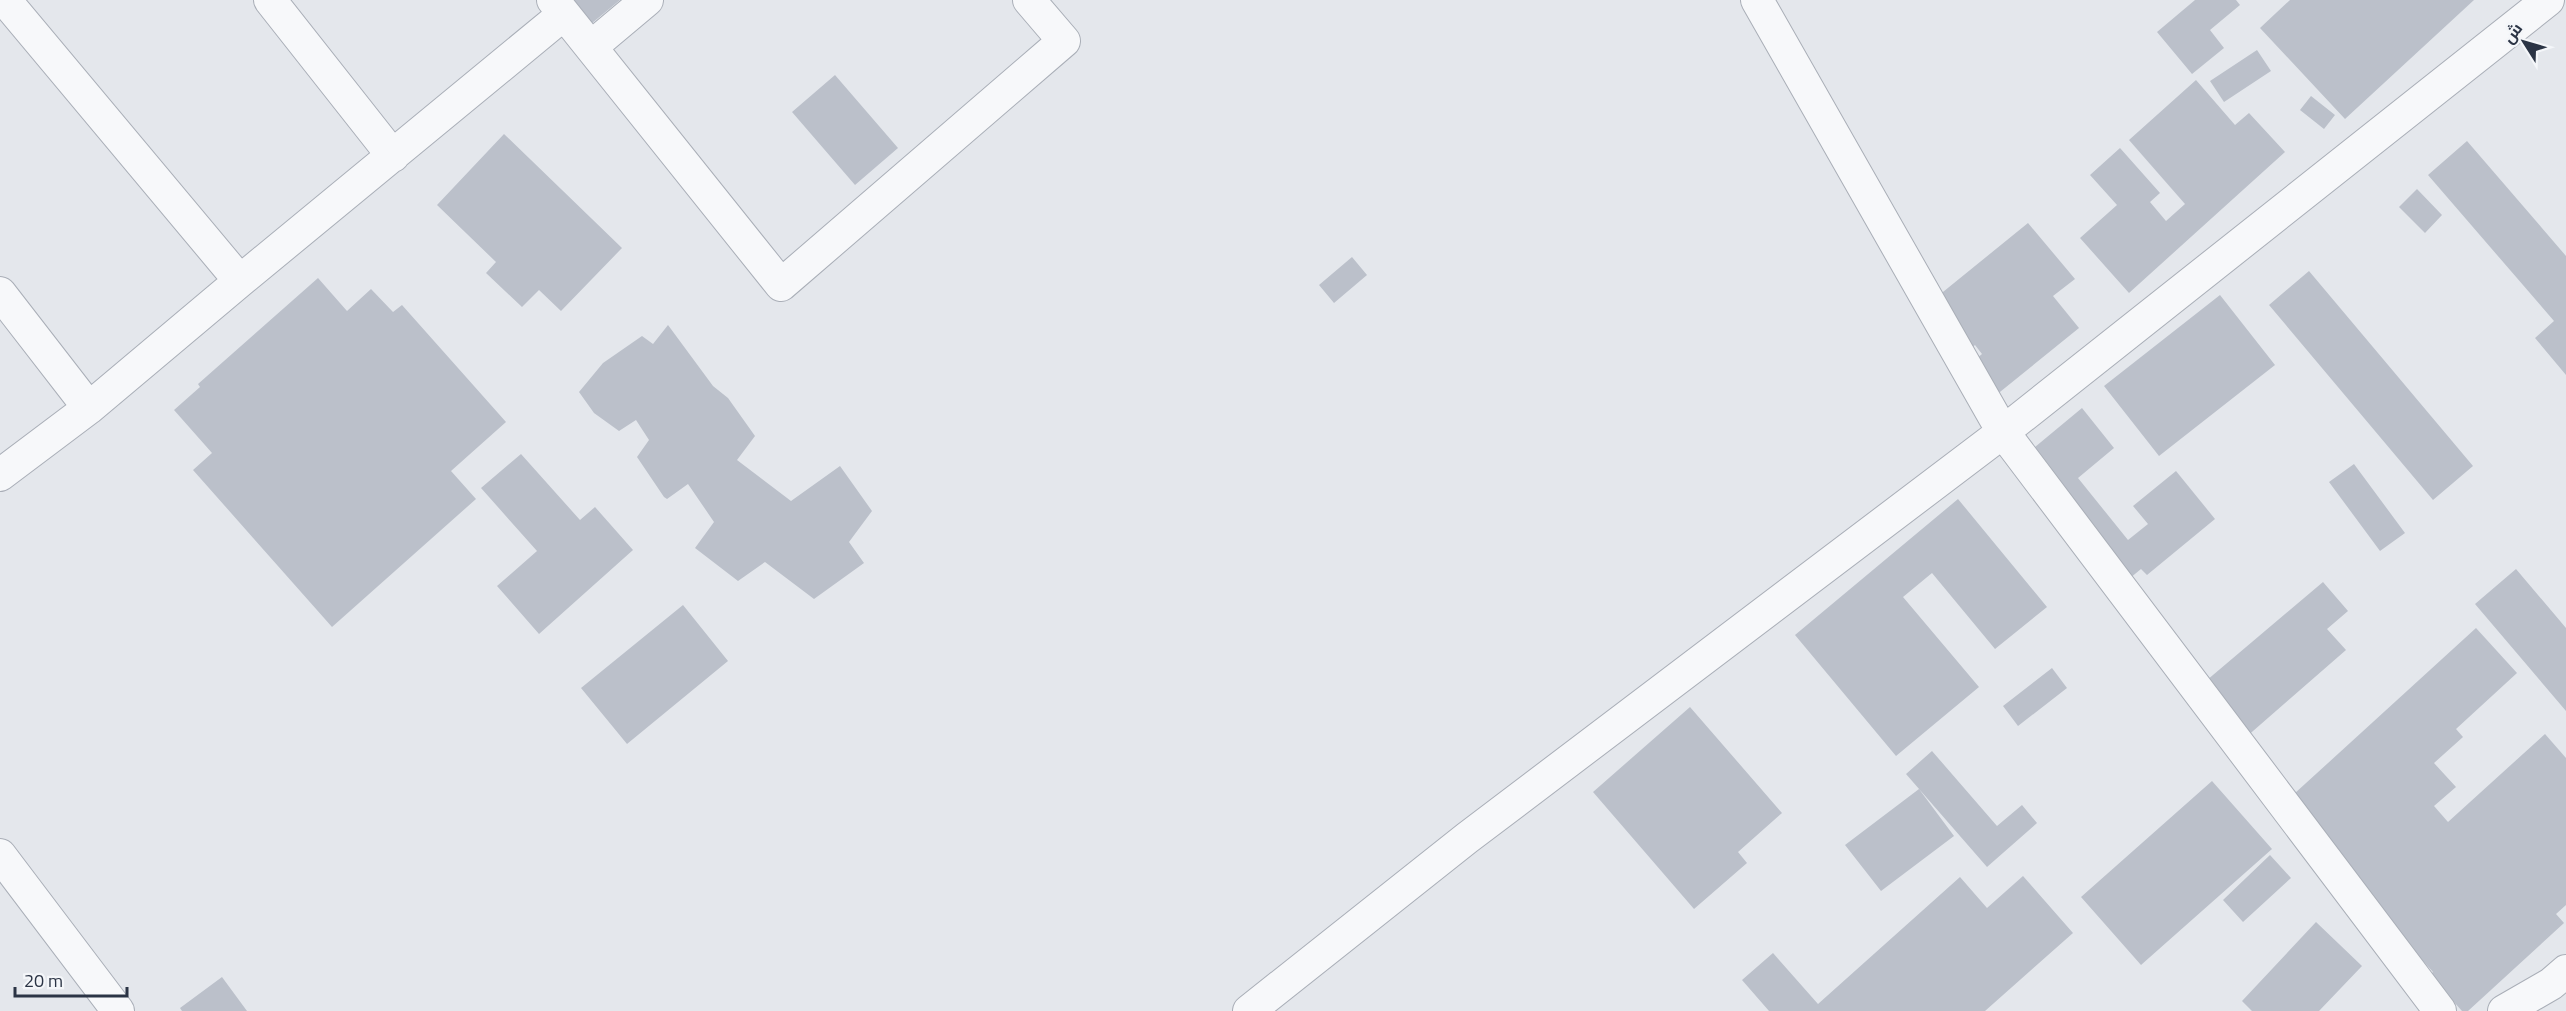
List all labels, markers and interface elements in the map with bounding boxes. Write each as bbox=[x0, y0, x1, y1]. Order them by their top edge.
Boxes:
north arrow bbox=[2494, 12, 2554, 72]
text: ش bbox=[2496, 18, 2528, 48]
scale bar bbox=[15, 960, 128, 998]
text: 20 m bbox=[24, 967, 63, 994]

